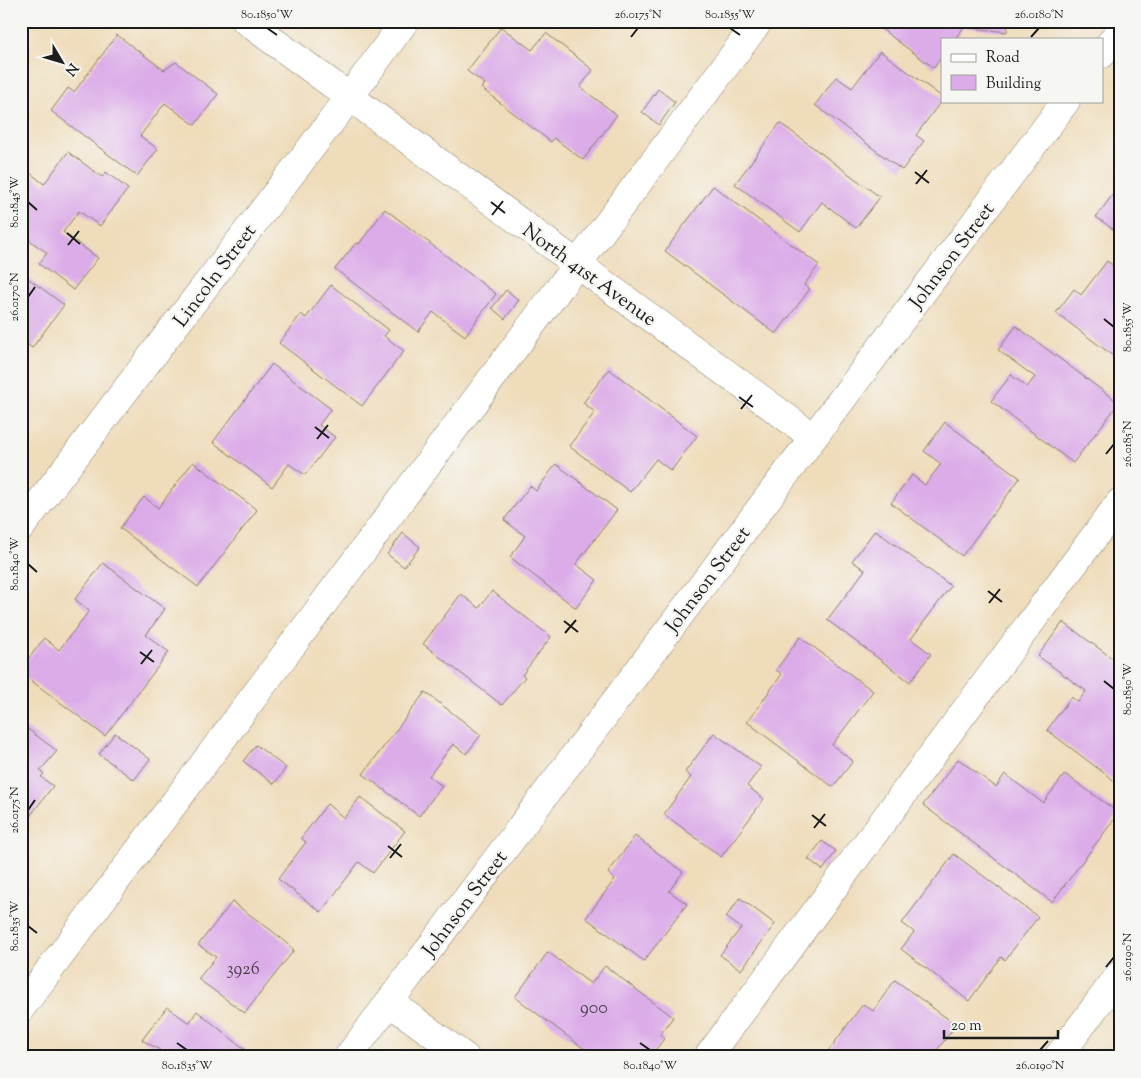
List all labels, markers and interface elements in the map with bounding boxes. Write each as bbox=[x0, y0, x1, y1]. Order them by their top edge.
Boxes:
text: 80.1850°W bbox=[241, 6, 294, 24]
text: 26.0175°N bbox=[614, 6, 662, 24]
text: 80.1855°W bbox=[705, 6, 756, 24]
text: 26.0180°N bbox=[1014, 6, 1064, 24]
north arrow bbox=[38, 38, 88, 88]
legend bbox=[941, 38, 1104, 102]
text: Road bbox=[986, 48, 1020, 69]
text: N bbox=[59, 58, 82, 79]
text: Building bbox=[986, 74, 1041, 95]
text: 80.1845°W bbox=[6, 176, 24, 228]
street label: Johnson Street bbox=[903, 197, 1003, 317]
street label: North 41st Avenue bbox=[515, 217, 662, 335]
street label: Lincoln Street bbox=[168, 219, 265, 334]
text: 26.0170°N bbox=[6, 272, 24, 321]
text: 80.1855°W bbox=[1119, 301, 1137, 352]
text: 26.0185°N bbox=[1119, 420, 1137, 468]
street label: Johnson Street bbox=[659, 521, 759, 641]
text: 80.1840°W bbox=[6, 537, 24, 591]
text: 80.1850°W bbox=[1119, 662, 1137, 715]
text: 26.0175°N bbox=[6, 786, 24, 834]
street label: Johnson Street bbox=[416, 845, 516, 965]
text: 80.1835°W bbox=[6, 900, 24, 951]
text: 26.0190°N bbox=[1119, 932, 1137, 981]
house number: 3926 bbox=[226, 957, 260, 983]
house number: 900 bbox=[580, 996, 608, 1022]
scale bar bbox=[944, 1008, 1057, 1040]
text: 20 m bbox=[951, 1016, 982, 1037]
text: 80.1835°W bbox=[162, 1057, 213, 1075]
text: 80.1840°W bbox=[623, 1057, 677, 1075]
text: 26.0190°N bbox=[1016, 1057, 1065, 1075]

